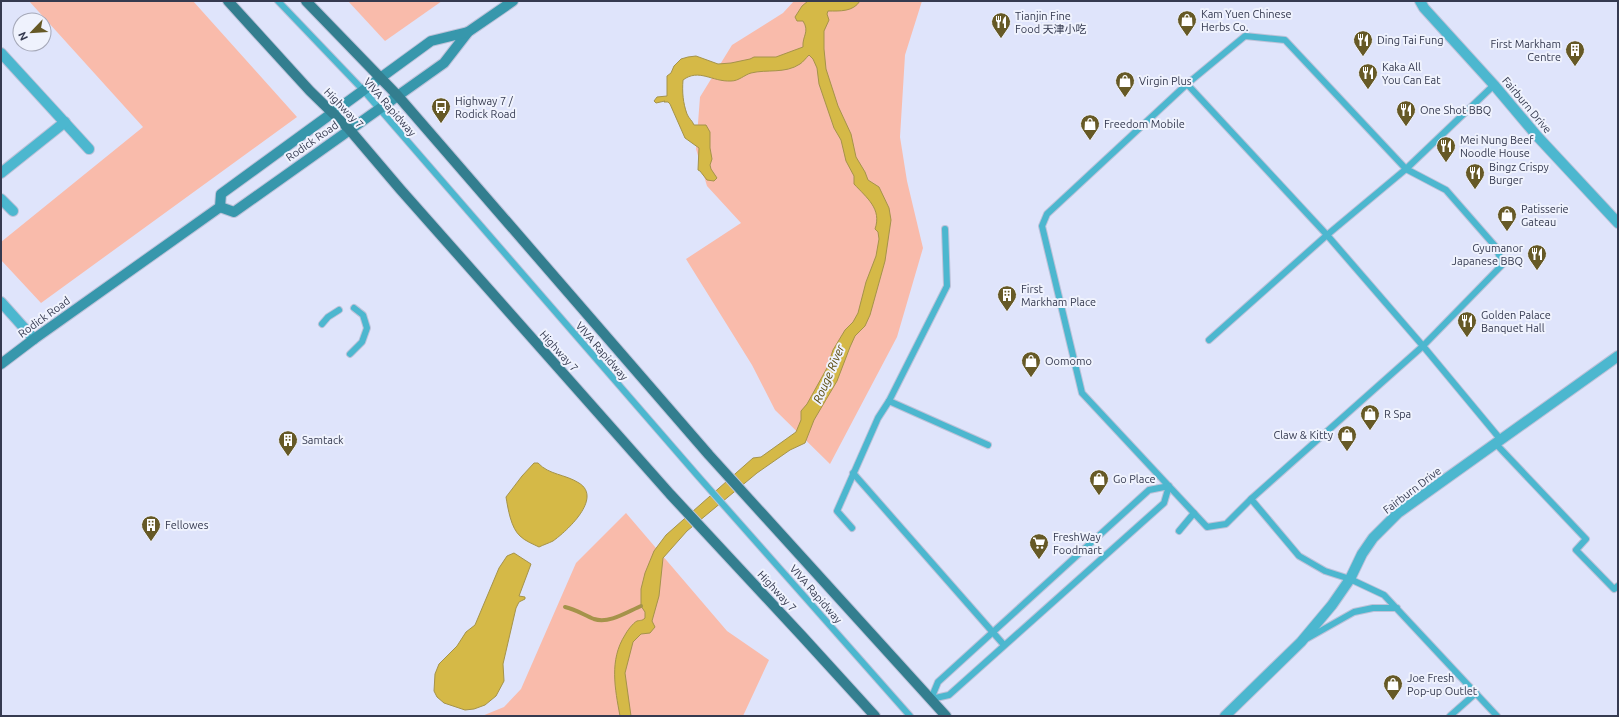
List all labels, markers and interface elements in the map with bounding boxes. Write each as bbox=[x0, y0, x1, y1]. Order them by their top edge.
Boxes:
place label: Kam Yuen Chinese Herbs Co. bbox=[1201, 8, 1292, 33]
shop icon: Kam Yuen Chinese Herbs Co. bbox=[1176, 9, 1198, 37]
place label: Tianjin Fine Food 天津小吃 bbox=[1015, 10, 1087, 35]
restaurant icon: Tianjin Fine Food 天津小吃 bbox=[990, 11, 1012, 39]
north arrow bbox=[12, 12, 52, 52]
restaurant icon: Ding Tai Fung bbox=[1352, 29, 1374, 57]
text: N bbox=[16, 30, 30, 42]
place label: Ding Tai Fung bbox=[1377, 34, 1444, 46]
place label: First Markham Centre bbox=[1490, 38, 1561, 63]
building icon: First Markham Centre bbox=[1564, 39, 1586, 67]
place label: Kaka All You Can Eat bbox=[1382, 61, 1441, 86]
restaurant icon: Kaka All You Can Eat bbox=[1357, 62, 1379, 90]
shop icon: Virgin Plus bbox=[1114, 70, 1136, 98]
street label: Fairburn Drive bbox=[1500, 74, 1554, 136]
street label: VIVA Rapidway bbox=[361, 75, 419, 139]
place label: Virgin Plus bbox=[1139, 75, 1192, 87]
street label: Highway 7 bbox=[322, 85, 366, 131]
place label: Highway 7 / Rodick Road bbox=[455, 95, 516, 120]
bus stop icon: Highway 7 / Rodick Road bbox=[430, 96, 452, 124]
restaurant icon: One Shot BBQ bbox=[1395, 99, 1417, 127]
place label: One Shot BBQ bbox=[1420, 104, 1491, 116]
shop icon: Freedom Mobile bbox=[1079, 113, 1101, 141]
place label: Freedom Mobile bbox=[1104, 118, 1185, 130]
street label: Rodick Road bbox=[284, 119, 340, 163]
place label: Mei Nung Beef Noodle House bbox=[1460, 134, 1534, 159]
restaurant icon: Mei Nung Beef Noodle House bbox=[1435, 135, 1457, 163]
place label: Bingz Crispy Burger bbox=[1489, 161, 1550, 186]
restaurant icon: Bingz Crispy Burger bbox=[1464, 162, 1486, 190]
place label: Patisserie Gateau bbox=[1521, 203, 1569, 228]
shop icon: Patisserie Gateau bbox=[1496, 204, 1518, 232]
place label: Gyumanor Japanese BBQ bbox=[1452, 242, 1524, 267]
restaurant icon: Gyumanor Japanese BBQ bbox=[1526, 243, 1548, 271]
place label: First Markham Place bbox=[1021, 283, 1096, 308]
building icon: First Markham Place bbox=[996, 284, 1018, 312]
street label: Rodick Road bbox=[16, 294, 72, 340]
place label: Golden Palace Banquet Hall bbox=[1481, 309, 1551, 334]
restaurant icon: Golden Palace Banquet Hall bbox=[1456, 310, 1478, 338]
street label: VIVA Rapidway bbox=[573, 319, 631, 383]
street label: Highway 7 bbox=[537, 328, 581, 374]
water label: Rouge River bbox=[810, 342, 847, 405]
shop icon: Oomomo bbox=[1020, 350, 1042, 378]
place label: Oomomo bbox=[1045, 355, 1092, 367]
shop icon: R Spa bbox=[1359, 403, 1381, 431]
place label: R Spa bbox=[1384, 408, 1411, 420]
shop icon: Claw & Kitty bbox=[1336, 424, 1358, 452]
building icon: Samtack bbox=[277, 429, 299, 457]
place label: Claw & Kitty bbox=[1273, 429, 1334, 441]
place label: Samtack bbox=[302, 434, 344, 446]
street label: Fairburn Drive bbox=[1381, 464, 1443, 516]
shop icon: Go Place bbox=[1088, 468, 1110, 496]
place label: Go Place bbox=[1113, 473, 1156, 485]
building icon: Fellowes bbox=[140, 514, 162, 542]
place label: Fellowes bbox=[165, 519, 209, 531]
place label: FreshWay Foodmart bbox=[1053, 531, 1102, 556]
supermarket icon: FreshWay Foodmart bbox=[1028, 532, 1050, 560]
street label: VIVA Rapidway bbox=[787, 562, 845, 626]
street label: Highway 7 bbox=[755, 568, 799, 614]
place label: Joe Fresh Pop-up Outlet bbox=[1407, 672, 1478, 697]
shop icon: Joe Fresh Pop-up Outlet bbox=[1382, 673, 1404, 701]

